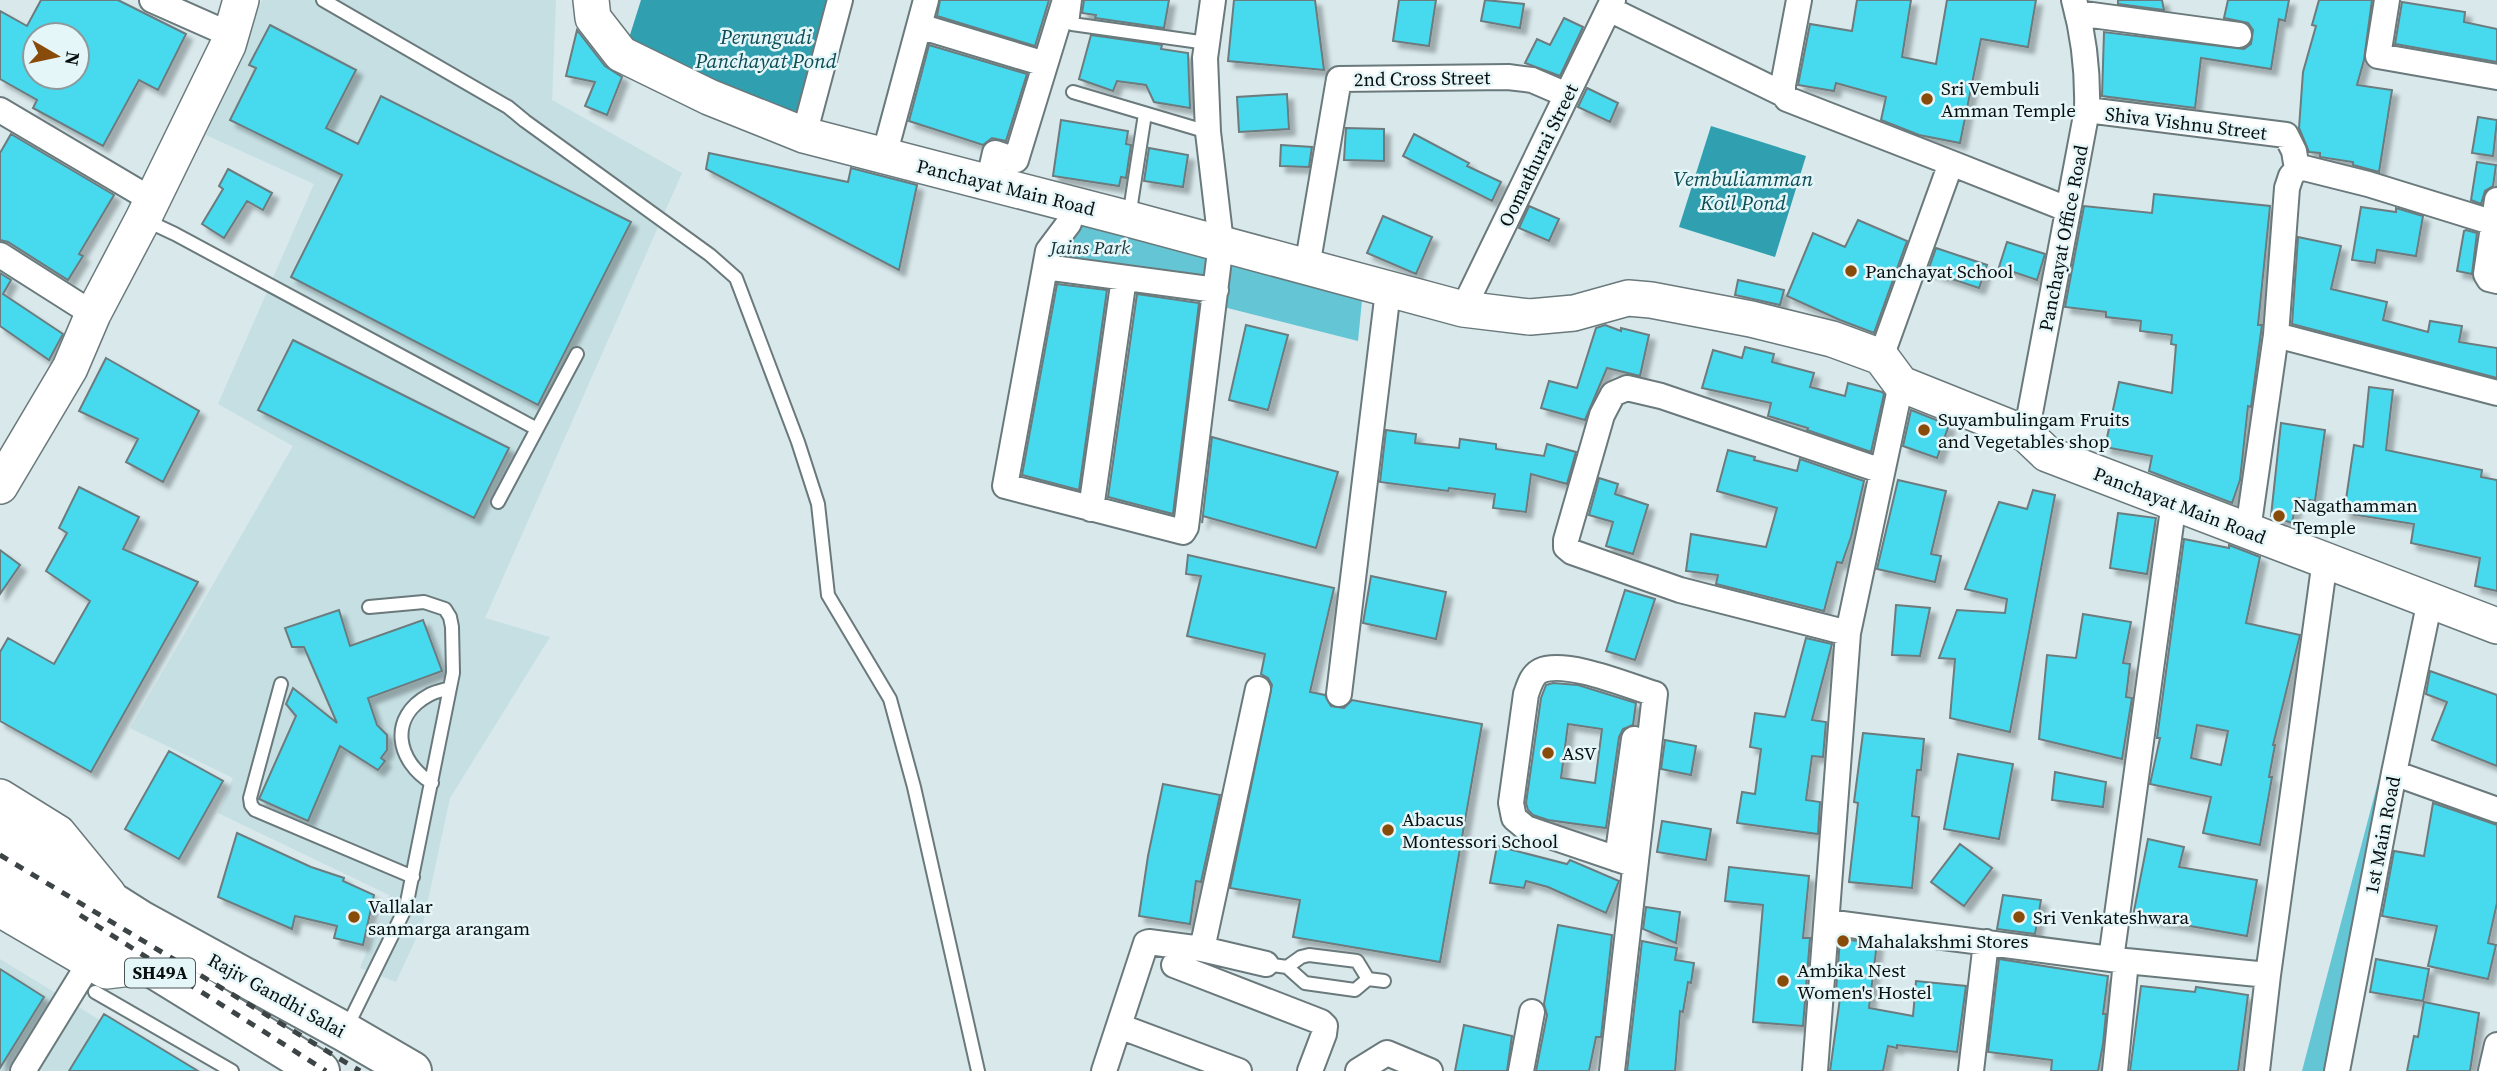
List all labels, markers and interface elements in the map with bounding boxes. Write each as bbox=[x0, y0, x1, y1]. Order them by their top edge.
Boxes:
north arrow bbox=[21, 21, 91, 91]
water label: Perungudi Panchayat Pond bbox=[694, 22, 837, 75]
text: N bbox=[59, 50, 87, 68]
street label: 2nd Cross Street bbox=[1354, 64, 1491, 92]
place label: Sri Vembuli Amman Temple bbox=[1941, 75, 2076, 123]
street label: Oomathurai Street bbox=[1492, 78, 1584, 231]
marker: Sri Vembuli Amman Temple bbox=[1919, 91, 1935, 107]
street label: Shiva Vishnu Street bbox=[2104, 100, 2269, 146]
street label: Panchayat Office Road bbox=[2032, 142, 2094, 333]
street label: Panchayat Main Road bbox=[914, 152, 1098, 222]
water label: Vembuliamman Koil Pond bbox=[1673, 164, 1813, 217]
park label: Jains Park bbox=[1047, 234, 1130, 260]
place label: Panchayat School bbox=[1865, 258, 2014, 284]
marker: Panchayat School bbox=[1843, 263, 1859, 279]
place label: Suyambulingam Fruits and Vegetables shop bbox=[1938, 406, 2129, 454]
marker: Suyambulingam Fruits and Vegetables shop bbox=[1916, 422, 1932, 438]
street label: Panchayat Main Road bbox=[2090, 460, 2270, 550]
place label: Nagathamman Temple bbox=[2293, 492, 2418, 540]
marker: Nagathamman Temple bbox=[2271, 508, 2287, 524]
place label: ASV bbox=[1562, 740, 1597, 766]
marker: ASV bbox=[1540, 745, 1556, 761]
street label: 1st Main Road bbox=[2358, 774, 2406, 896]
place label: Abacus Montessori School bbox=[1402, 806, 1558, 854]
marker: Abacus Montessori School bbox=[1380, 822, 1396, 838]
place label: Vallalar sanmarga arangam bbox=[368, 893, 530, 941]
place label: Sri Venkateshwara bbox=[2033, 904, 2189, 930]
marker: Vallalar sanmarga arangam bbox=[346, 909, 362, 925]
marker: Sri Venkateshwara bbox=[2011, 909, 2027, 925]
place label: Mahalakshmi Stores bbox=[1857, 928, 2028, 954]
marker: Mahalakshmi Stores bbox=[1835, 933, 1851, 949]
street label: Rajiv Gandhi Salai bbox=[204, 946, 351, 1044]
place label: Ambika Nest Women's Hostel bbox=[1797, 957, 1932, 1005]
road number: SH49A bbox=[125, 958, 195, 988]
marker: Ambika Nest Women's Hostel bbox=[1775, 973, 1791, 989]

